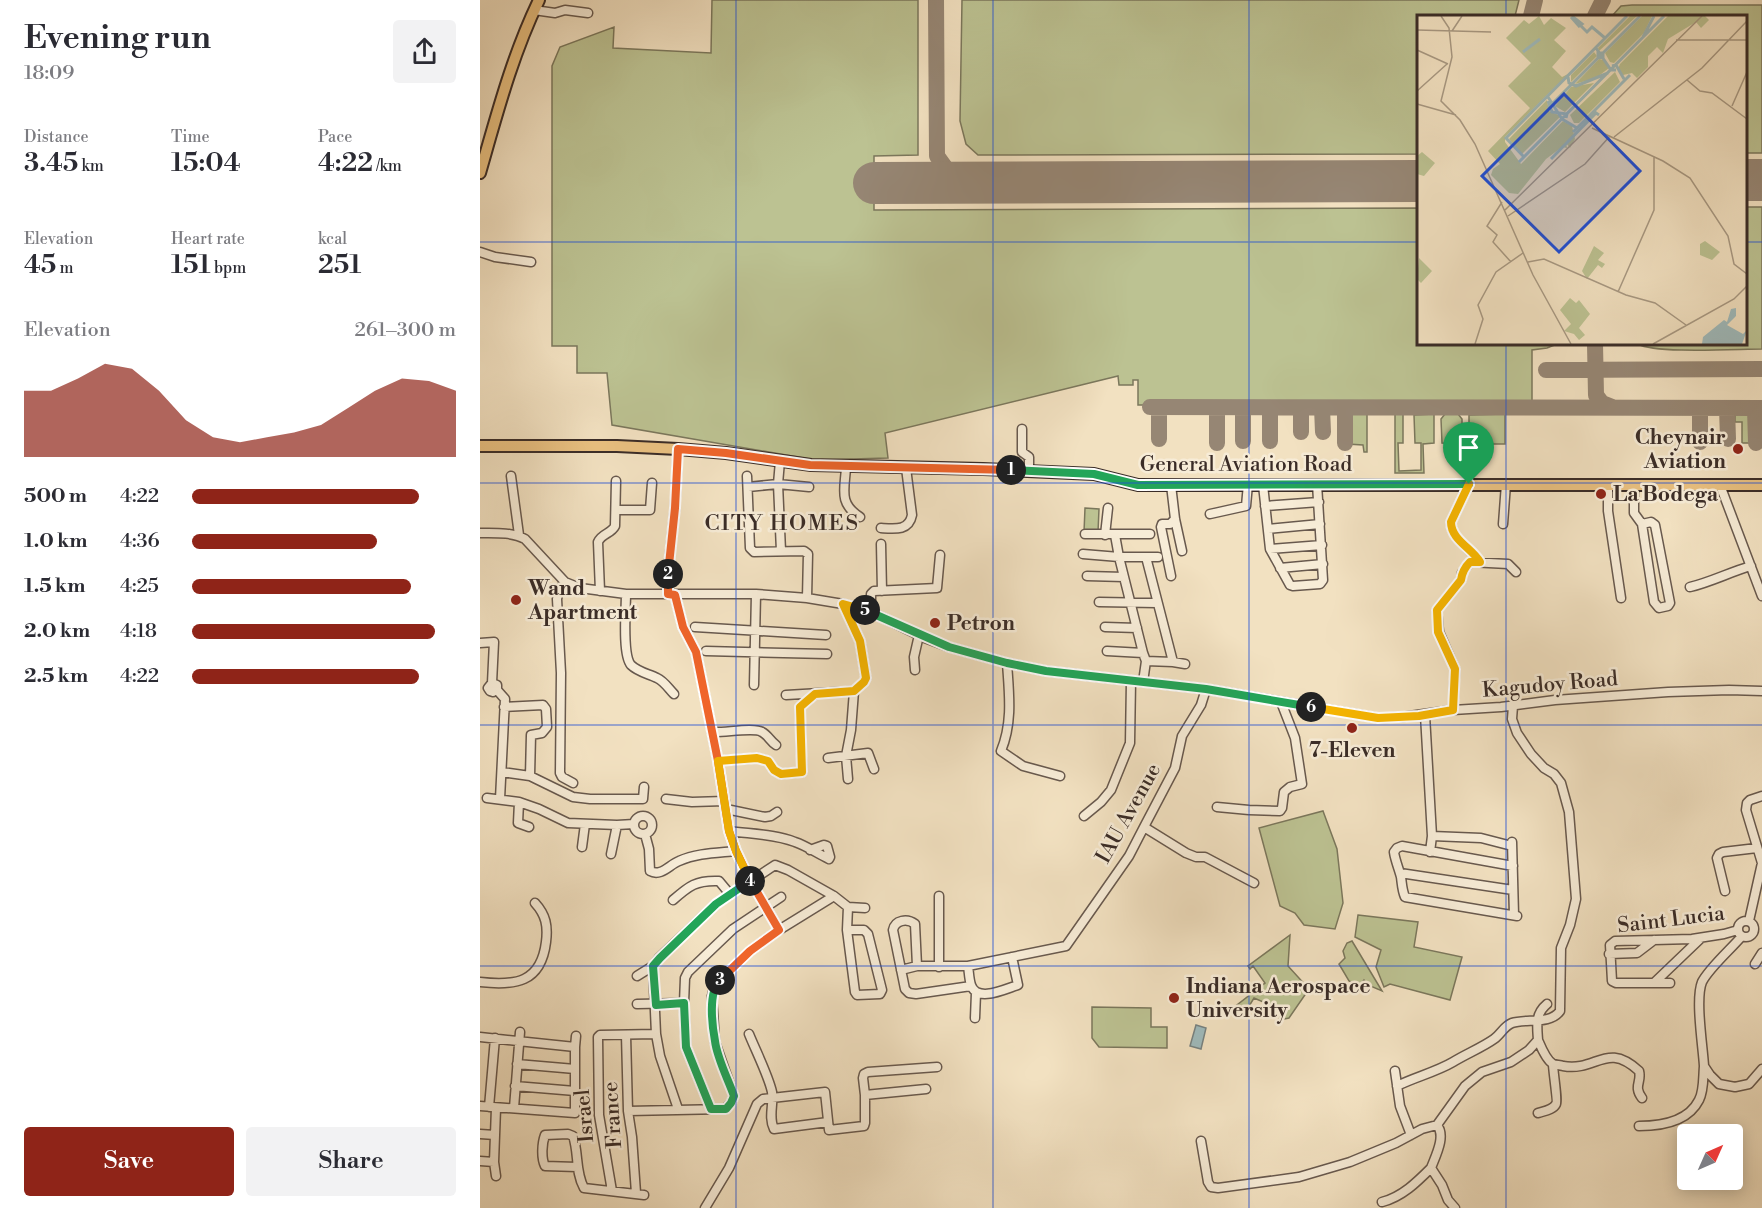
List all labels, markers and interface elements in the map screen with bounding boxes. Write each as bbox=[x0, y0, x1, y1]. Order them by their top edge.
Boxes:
inset map bbox=[1417, 15, 1747, 345]
text: Evening run bbox=[24, 18, 211, 59]
button: share bbox=[393, 20, 456, 83]
text: 18:09 bbox=[24, 61, 74, 86]
text: Distance bbox=[24, 127, 89, 147]
text: Time bbox=[171, 127, 210, 147]
text: Pace bbox=[318, 127, 352, 147]
text: 3.45 bbox=[24, 147, 78, 179]
text: 15:04 bbox=[171, 147, 240, 179]
text: 4:22 bbox=[318, 147, 373, 179]
text: km bbox=[78, 156, 104, 176]
text: /km bbox=[373, 156, 402, 176]
text: Elevation bbox=[24, 229, 93, 249]
text: Heart rate bbox=[171, 229, 245, 249]
text: kcal bbox=[318, 229, 347, 249]
text: 45 bbox=[24, 249, 56, 281]
text: 151 bbox=[171, 249, 211, 281]
text: 251 bbox=[318, 249, 361, 281]
text: m bbox=[56, 258, 74, 278]
text: bpm bbox=[211, 258, 246, 278]
text: Elevation bbox=[24, 318, 111, 343]
text: 261–300 m bbox=[354, 318, 456, 343]
pin bbox=[1443, 422, 1494, 484]
place label: Cheynair Aviation bbox=[1635, 425, 1726, 475]
icon: arrive bbox=[1452, 431, 1485, 464]
marker: Cheynair Aviation bbox=[1731, 442, 1745, 456]
street label: General Aviation Road bbox=[1140, 452, 1352, 478]
pin: 1 bbox=[996, 455, 1026, 485]
text: 1 bbox=[1007, 460, 1015, 480]
place label: La Bodega bbox=[1613, 482, 1719, 508]
text: 500 m bbox=[24, 484, 87, 509]
text: 4:22 bbox=[120, 484, 159, 509]
marker: La Bodega bbox=[1594, 487, 1608, 501]
district label: CITY HOMES bbox=[704, 510, 860, 537]
text: 1.0 km bbox=[24, 529, 88, 554]
text: 4:36 bbox=[120, 529, 160, 554]
pin: 2 bbox=[653, 559, 683, 589]
text: 2 bbox=[663, 564, 673, 584]
text: 1.5 km bbox=[24, 574, 85, 599]
text: 4:25 bbox=[120, 574, 159, 599]
place label: Wand Apartment bbox=[527, 576, 638, 626]
marker: Wand Apartment bbox=[509, 593, 523, 607]
pin: 5 bbox=[850, 595, 880, 625]
text: 5 bbox=[860, 600, 870, 620]
place label: Petron bbox=[947, 611, 1015, 637]
marker: Petron bbox=[928, 616, 942, 630]
text: 2.0 km bbox=[24, 619, 90, 644]
text: 4:18 bbox=[120, 619, 157, 644]
text: 2.5 km bbox=[24, 664, 88, 689]
text: 4:22 bbox=[120, 664, 159, 689]
street label: Kagudoy Road bbox=[1481, 666, 1619, 704]
pin: 6 bbox=[1296, 692, 1326, 722]
text: 6 bbox=[1306, 697, 1316, 717]
marker: 7-Eleven bbox=[1345, 721, 1359, 735]
place label: 7-Eleven bbox=[1309, 738, 1395, 764]
street label: IAU Avenue bbox=[1091, 759, 1167, 868]
pin: 4 bbox=[735, 866, 765, 896]
text: 4 bbox=[745, 871, 755, 891]
street label: Saint Lucia bbox=[1616, 900, 1727, 939]
pin: 3 bbox=[705, 965, 735, 995]
text: 3 bbox=[715, 970, 725, 990]
place label: Indiana Aerospace University bbox=[1186, 974, 1371, 1024]
marker: Indiana Aerospace University bbox=[1167, 991, 1181, 1005]
street label: France bbox=[598, 1081, 628, 1149]
street label: Israel bbox=[570, 1088, 600, 1144]
north arrow bbox=[1677, 1124, 1743, 1190]
map controls bbox=[1677, 1124, 1743, 1190]
button: Save bbox=[24, 1127, 234, 1196]
button: Share bbox=[246, 1127, 456, 1196]

